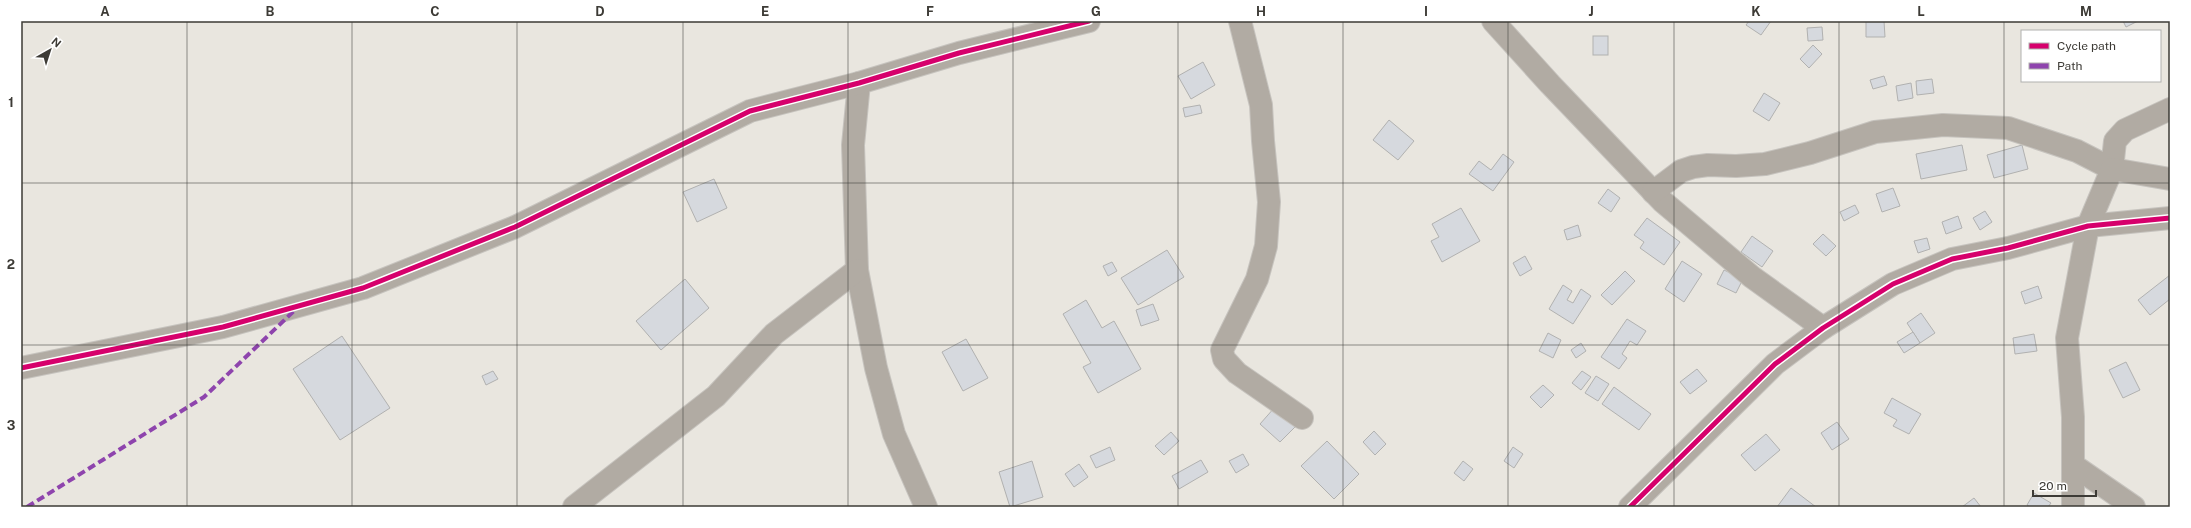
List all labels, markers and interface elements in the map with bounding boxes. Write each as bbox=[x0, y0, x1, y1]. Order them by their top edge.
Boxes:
text: A bbox=[100, 4, 110, 19]
text: B bbox=[266, 4, 275, 19]
text: C bbox=[430, 4, 440, 19]
text: D bbox=[595, 4, 605, 19]
text: E bbox=[761, 4, 769, 19]
text: F bbox=[926, 4, 934, 19]
text: G bbox=[1091, 4, 1101, 19]
text: H bbox=[1256, 4, 1266, 19]
text: I bbox=[1424, 4, 1428, 19]
text: J bbox=[1588, 4, 1594, 19]
text: K bbox=[1751, 4, 1761, 19]
text: L bbox=[1917, 4, 1925, 19]
text: M bbox=[2080, 4, 2092, 19]
north arrow bbox=[30, 30, 70, 70]
legend bbox=[2021, 30, 2161, 82]
text: N bbox=[49, 35, 63, 50]
text: Cycle path bbox=[2057, 39, 2116, 53]
text: Path bbox=[2057, 59, 2083, 73]
text: 1 bbox=[8, 95, 14, 110]
text: 2 bbox=[7, 257, 15, 272]
text: 3 bbox=[7, 418, 16, 433]
scale bar bbox=[2033, 472, 2096, 498]
text: 20 m bbox=[2039, 479, 2067, 493]

